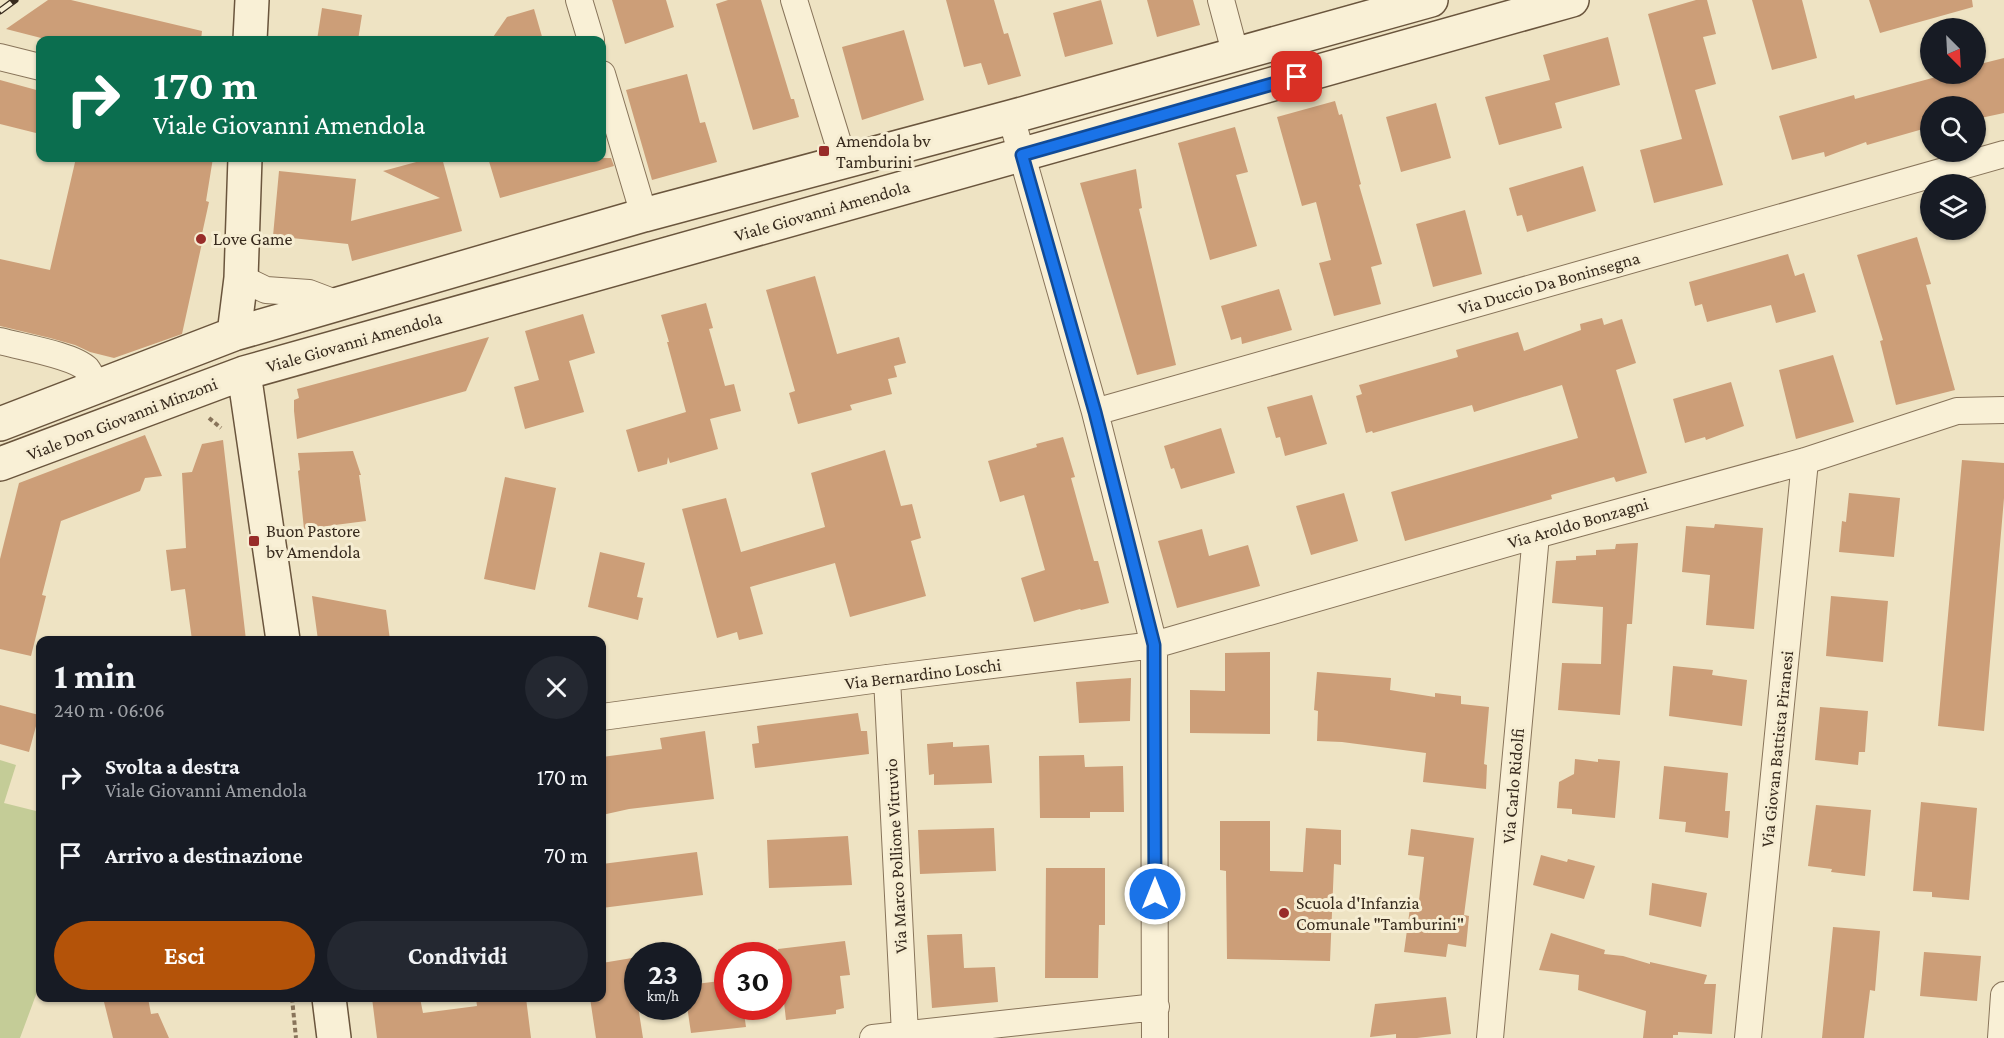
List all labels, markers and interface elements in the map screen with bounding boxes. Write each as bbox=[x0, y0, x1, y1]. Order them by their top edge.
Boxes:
north arrow bbox=[1920, 18, 1986, 84]
map controls bbox=[1920, 18, 1986, 240]
pin bbox=[1271, 51, 1322, 102]
icon: right bbox=[54, 60, 132, 138]
icon: arrive bbox=[1280, 60, 1313, 93]
text: 170 m bbox=[153, 61, 258, 108]
button: search bbox=[1920, 96, 1986, 162]
text: Viale Giovanni Amendola bbox=[153, 110, 426, 140]
place label: Amendola bv Tamburini bbox=[836, 131, 931, 172]
marker: Amendola bv Tamburini bbox=[817, 144, 831, 158]
button: layers bbox=[1920, 174, 1986, 240]
street label: Viale Giovanni Amendola bbox=[732, 176, 912, 246]
place label: Love Game bbox=[213, 229, 292, 249]
marker: Love Game bbox=[194, 232, 208, 246]
street label: Via Duccio Da Boninsegna bbox=[1456, 247, 1642, 319]
street label: Viale Giovanni Amendola bbox=[264, 307, 444, 377]
street label: Viale Don Giovanni Minzoni bbox=[24, 373, 220, 465]
street label: Via Aroldo Bonzagni bbox=[1505, 493, 1651, 553]
place label: Buon Pastore bv Amendola bbox=[266, 521, 361, 562]
marker: Buon Pastore bv Amendola bbox=[247, 534, 261, 548]
street label: Via Giovan Battista Piranesi bbox=[1757, 649, 1797, 848]
street label: Via Bernardino Loschi bbox=[844, 654, 1003, 694]
text: 1 min bbox=[54, 656, 136, 696]
button: close bbox=[525, 656, 588, 719]
text: 240 m · 06:06 bbox=[54, 699, 165, 721]
street label: Via Carlo Ridolfi bbox=[1498, 727, 1528, 845]
text: Svolta a destra bbox=[105, 754, 240, 779]
street label: Via Marco Pollione Vitruvio bbox=[881, 758, 911, 954]
icon: right bbox=[54, 761, 87, 794]
text: 170 m bbox=[537, 765, 588, 790]
text: Viale Giovanni Amendola bbox=[105, 779, 307, 801]
icon: arrive bbox=[54, 839, 87, 872]
text: Arrivo a destinazione bbox=[105, 843, 303, 868]
text: 70 m bbox=[544, 843, 588, 868]
position arrow bbox=[1123, 862, 1187, 926]
place label: Scuola d'Infanzia Comunale "Tamburini" bbox=[1296, 893, 1464, 934]
marker: Scuola d'Infanzia Comunale "Tamburini" bbox=[1277, 906, 1291, 920]
button: Esci bbox=[54, 921, 315, 990]
button: Condividi bbox=[327, 921, 588, 990]
speed limit sign: 30 bbox=[714, 942, 792, 1020]
text: 23 bbox=[648, 957, 678, 990]
text: km/h bbox=[647, 988, 679, 1004]

